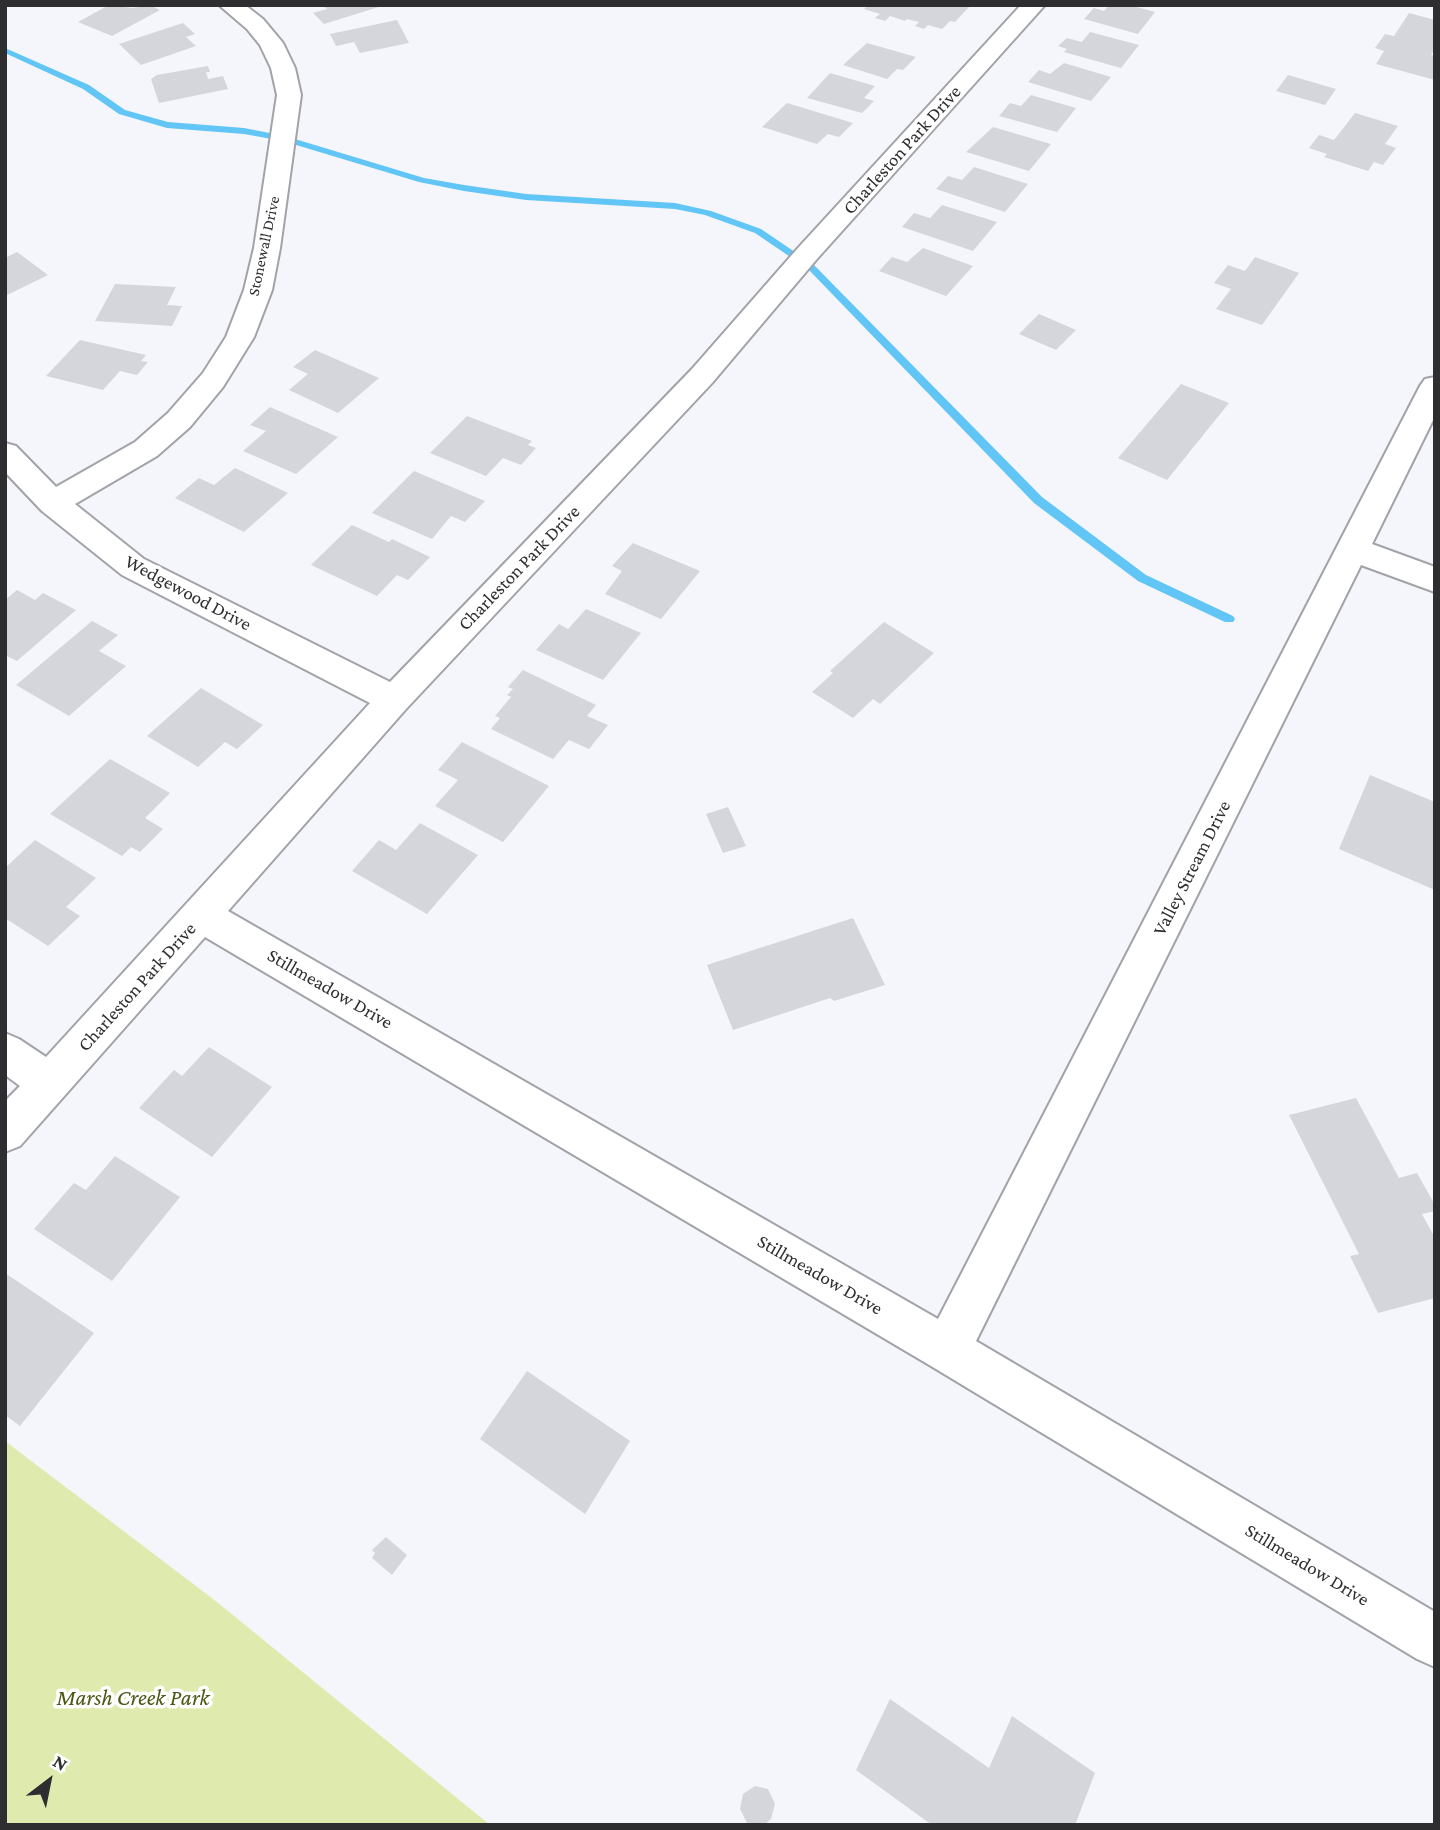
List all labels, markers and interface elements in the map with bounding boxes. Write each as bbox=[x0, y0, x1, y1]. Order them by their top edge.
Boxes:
street label: Charleston Park Drive bbox=[838, 81, 966, 219]
street label: Stonewall Drive bbox=[244, 194, 284, 298]
street label: Charleston Park Drive bbox=[453, 501, 585, 635]
street label: Wedgewood Drive bbox=[121, 550, 255, 636]
street label: Valley Stream Drive bbox=[1148, 797, 1236, 939]
street label: Charleston Park Drive bbox=[73, 918, 201, 1056]
street label: Stillmeadow Drive bbox=[263, 944, 397, 1034]
street label: Stillmeadow Drive bbox=[753, 1230, 887, 1320]
street label: Stillmeadow Drive bbox=[1241, 1519, 1373, 1611]
park label: Marsh Creek Park bbox=[56, 1684, 210, 1712]
north arrow bbox=[14, 1746, 84, 1816]
text: N bbox=[49, 1750, 71, 1775]

